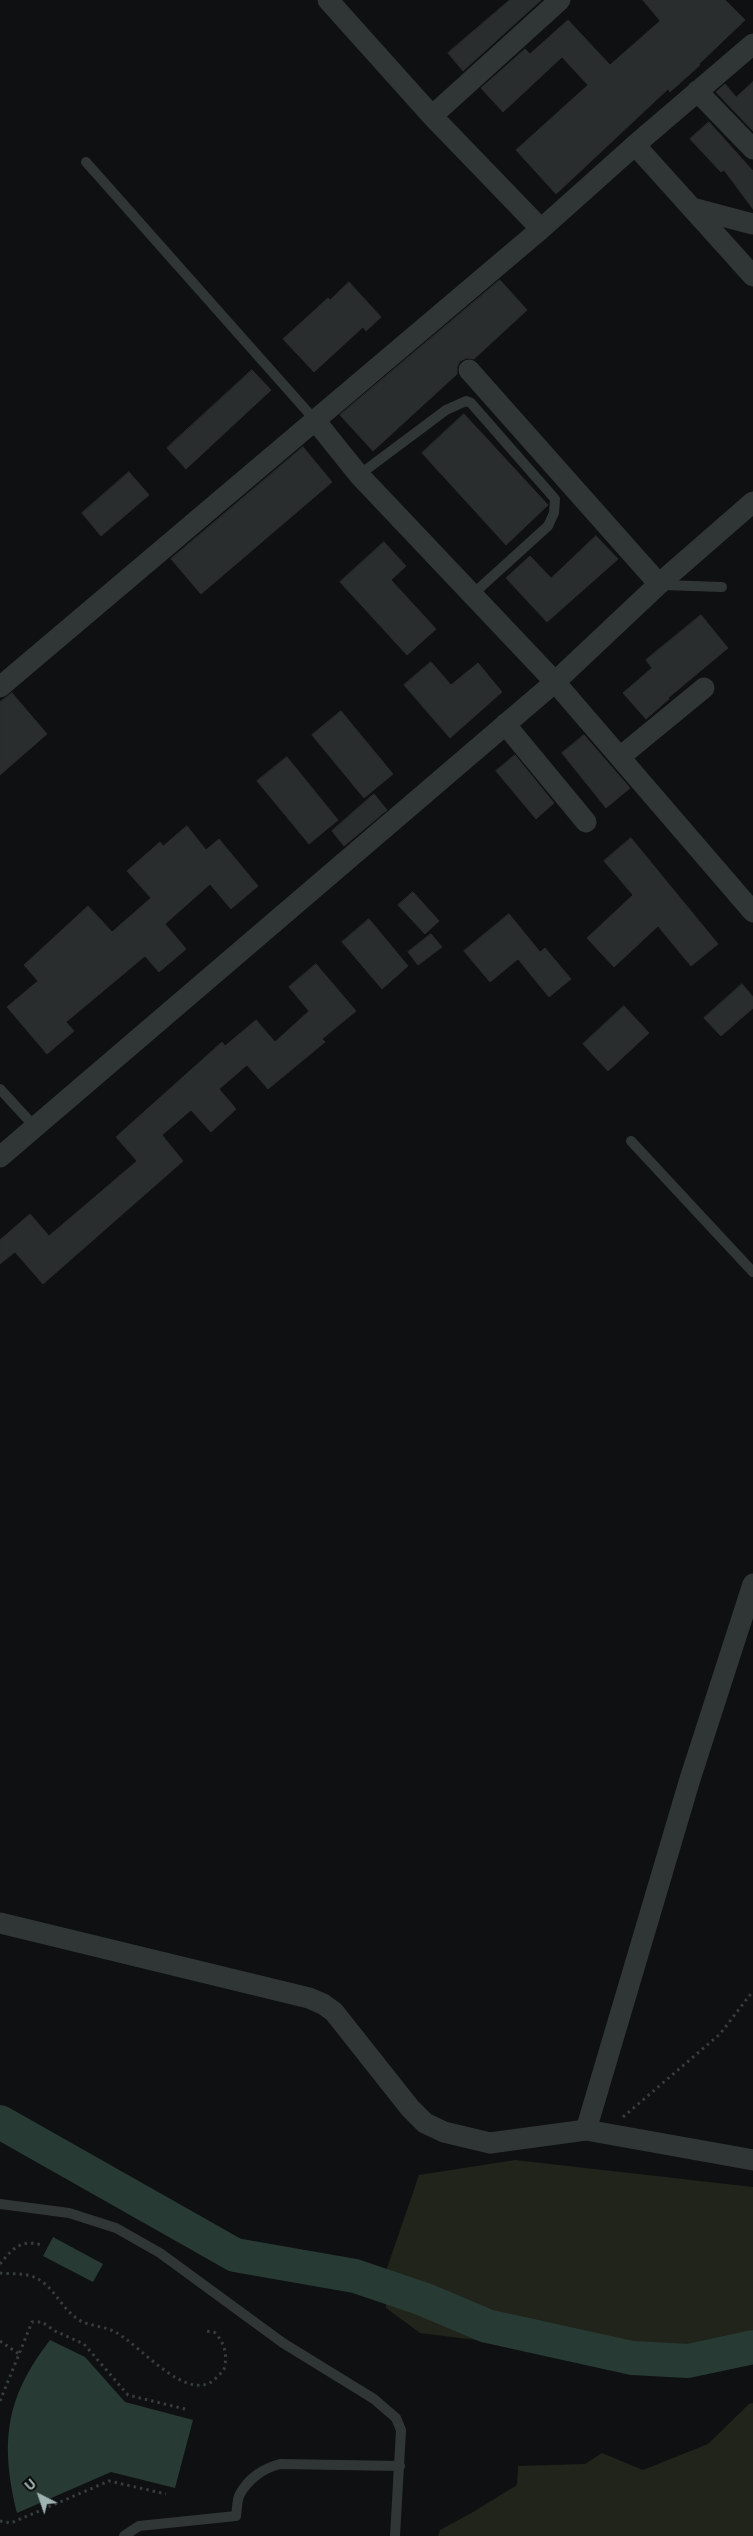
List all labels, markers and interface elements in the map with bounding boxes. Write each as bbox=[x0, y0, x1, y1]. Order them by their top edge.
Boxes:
north arrow bbox=[15, 2471, 65, 2521]
text: U bbox=[21, 2475, 40, 2495]

